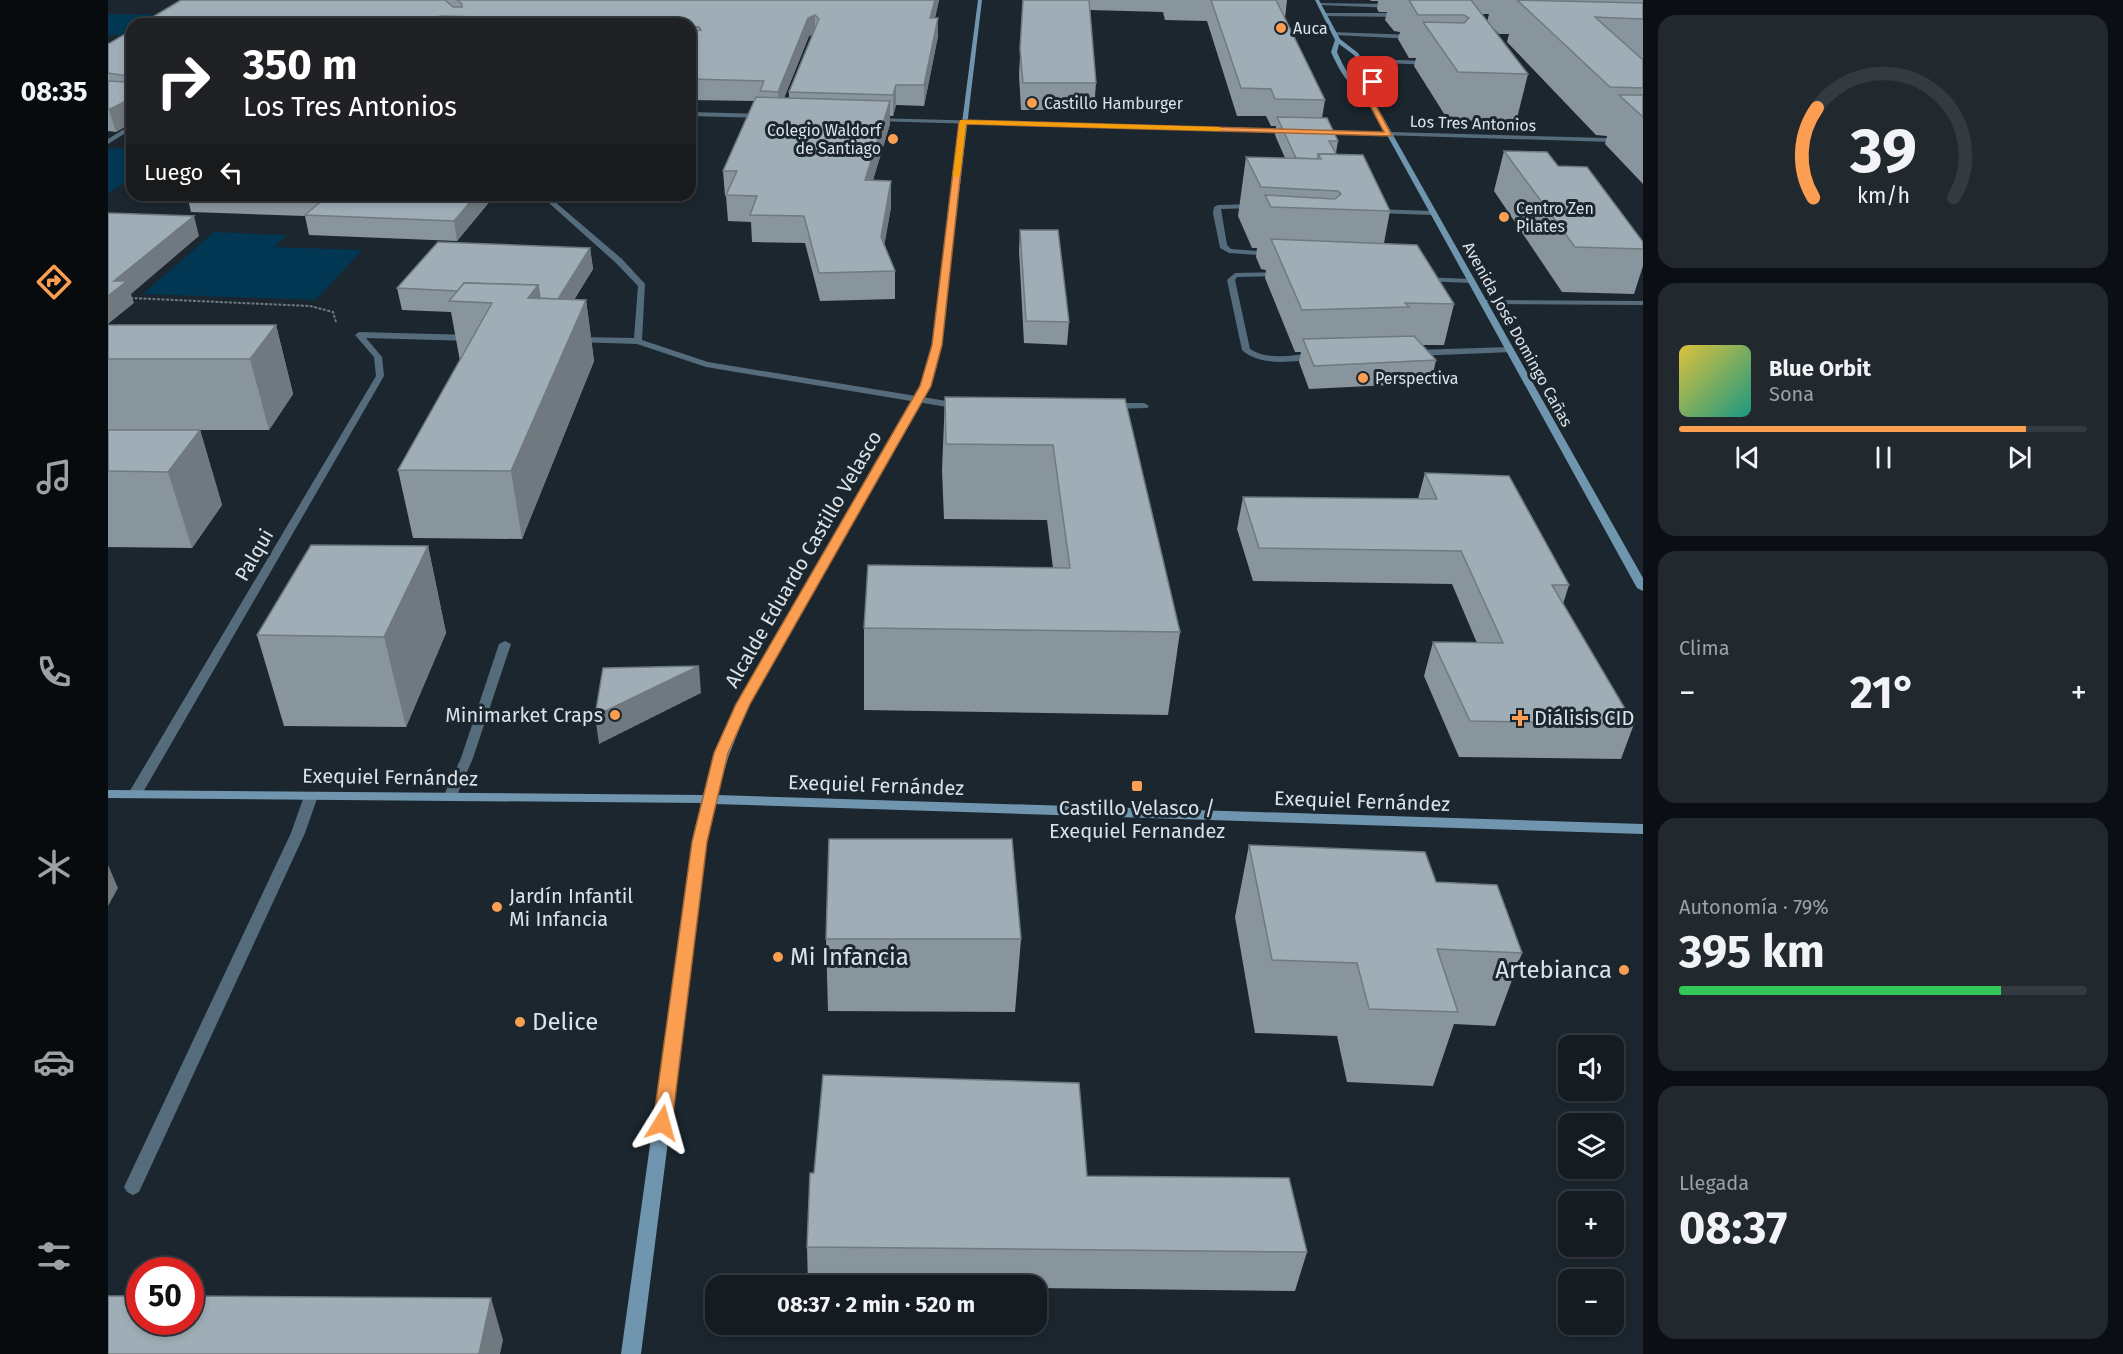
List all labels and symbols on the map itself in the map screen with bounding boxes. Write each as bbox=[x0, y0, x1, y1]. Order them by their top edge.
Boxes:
place label: Auca bbox=[1293, 19, 1328, 38]
marker: Auca bbox=[1274, 21, 1288, 35]
pin bbox=[1347, 56, 1398, 107]
place label: Castillo Hamburger bbox=[1044, 94, 1184, 113]
marker: Castillo Hamburger bbox=[1025, 96, 1039, 110]
street label: Los Tres Antonios bbox=[1409, 112, 1537, 135]
place label: Colegio Waldorf de Santiago bbox=[767, 121, 883, 158]
marker: Colegio Waldorf de Santiago bbox=[886, 132, 900, 146]
place label: Centro Zen Pilates bbox=[1516, 199, 1594, 236]
marker: Centro Zen Pilates bbox=[1497, 210, 1511, 224]
street label: Avenida José Domingo Cañas bbox=[1459, 238, 1576, 430]
place label: Perspectiva bbox=[1375, 369, 1458, 388]
marker: Perspectiva bbox=[1356, 371, 1370, 385]
street label: Alcalde Eduardo Castillo Velasco bbox=[719, 426, 887, 692]
street label: Palqui bbox=[230, 525, 278, 585]
place label: Minimarket Craps bbox=[445, 703, 603, 727]
place label: Diálisis CID bbox=[1534, 706, 1634, 730]
marker: Minimarket Craps bbox=[608, 708, 622, 722]
marker: Diálisis CID bbox=[1511, 709, 1529, 727]
street label: Exequiel Fernández bbox=[302, 763, 478, 791]
street label: Exequiel Fernández bbox=[788, 770, 965, 800]
marker: Castillo Velasco / Exequiel Fernandez bbox=[1130, 779, 1144, 793]
street label: Exequiel Fernández bbox=[1274, 786, 1451, 816]
place label: Castillo Velasco / Exequiel Fernandez bbox=[1049, 796, 1225, 843]
place label: Jardín Infantil Mi Infancia bbox=[509, 884, 633, 931]
marker: Jardín Infantil Mi Infancia bbox=[490, 900, 504, 914]
place label: Mi Infancia bbox=[790, 943, 909, 971]
marker: Mi Infancia bbox=[771, 950, 785, 964]
place label: Artebianca bbox=[1495, 956, 1612, 984]
marker: Artebianca bbox=[1617, 963, 1631, 977]
place label: Delice bbox=[532, 1008, 598, 1036]
marker: Delice bbox=[513, 1015, 527, 1029]
position arrow bbox=[630, 1091, 694, 1155]
speed limit sign: 50 bbox=[126, 1257, 204, 1335]

